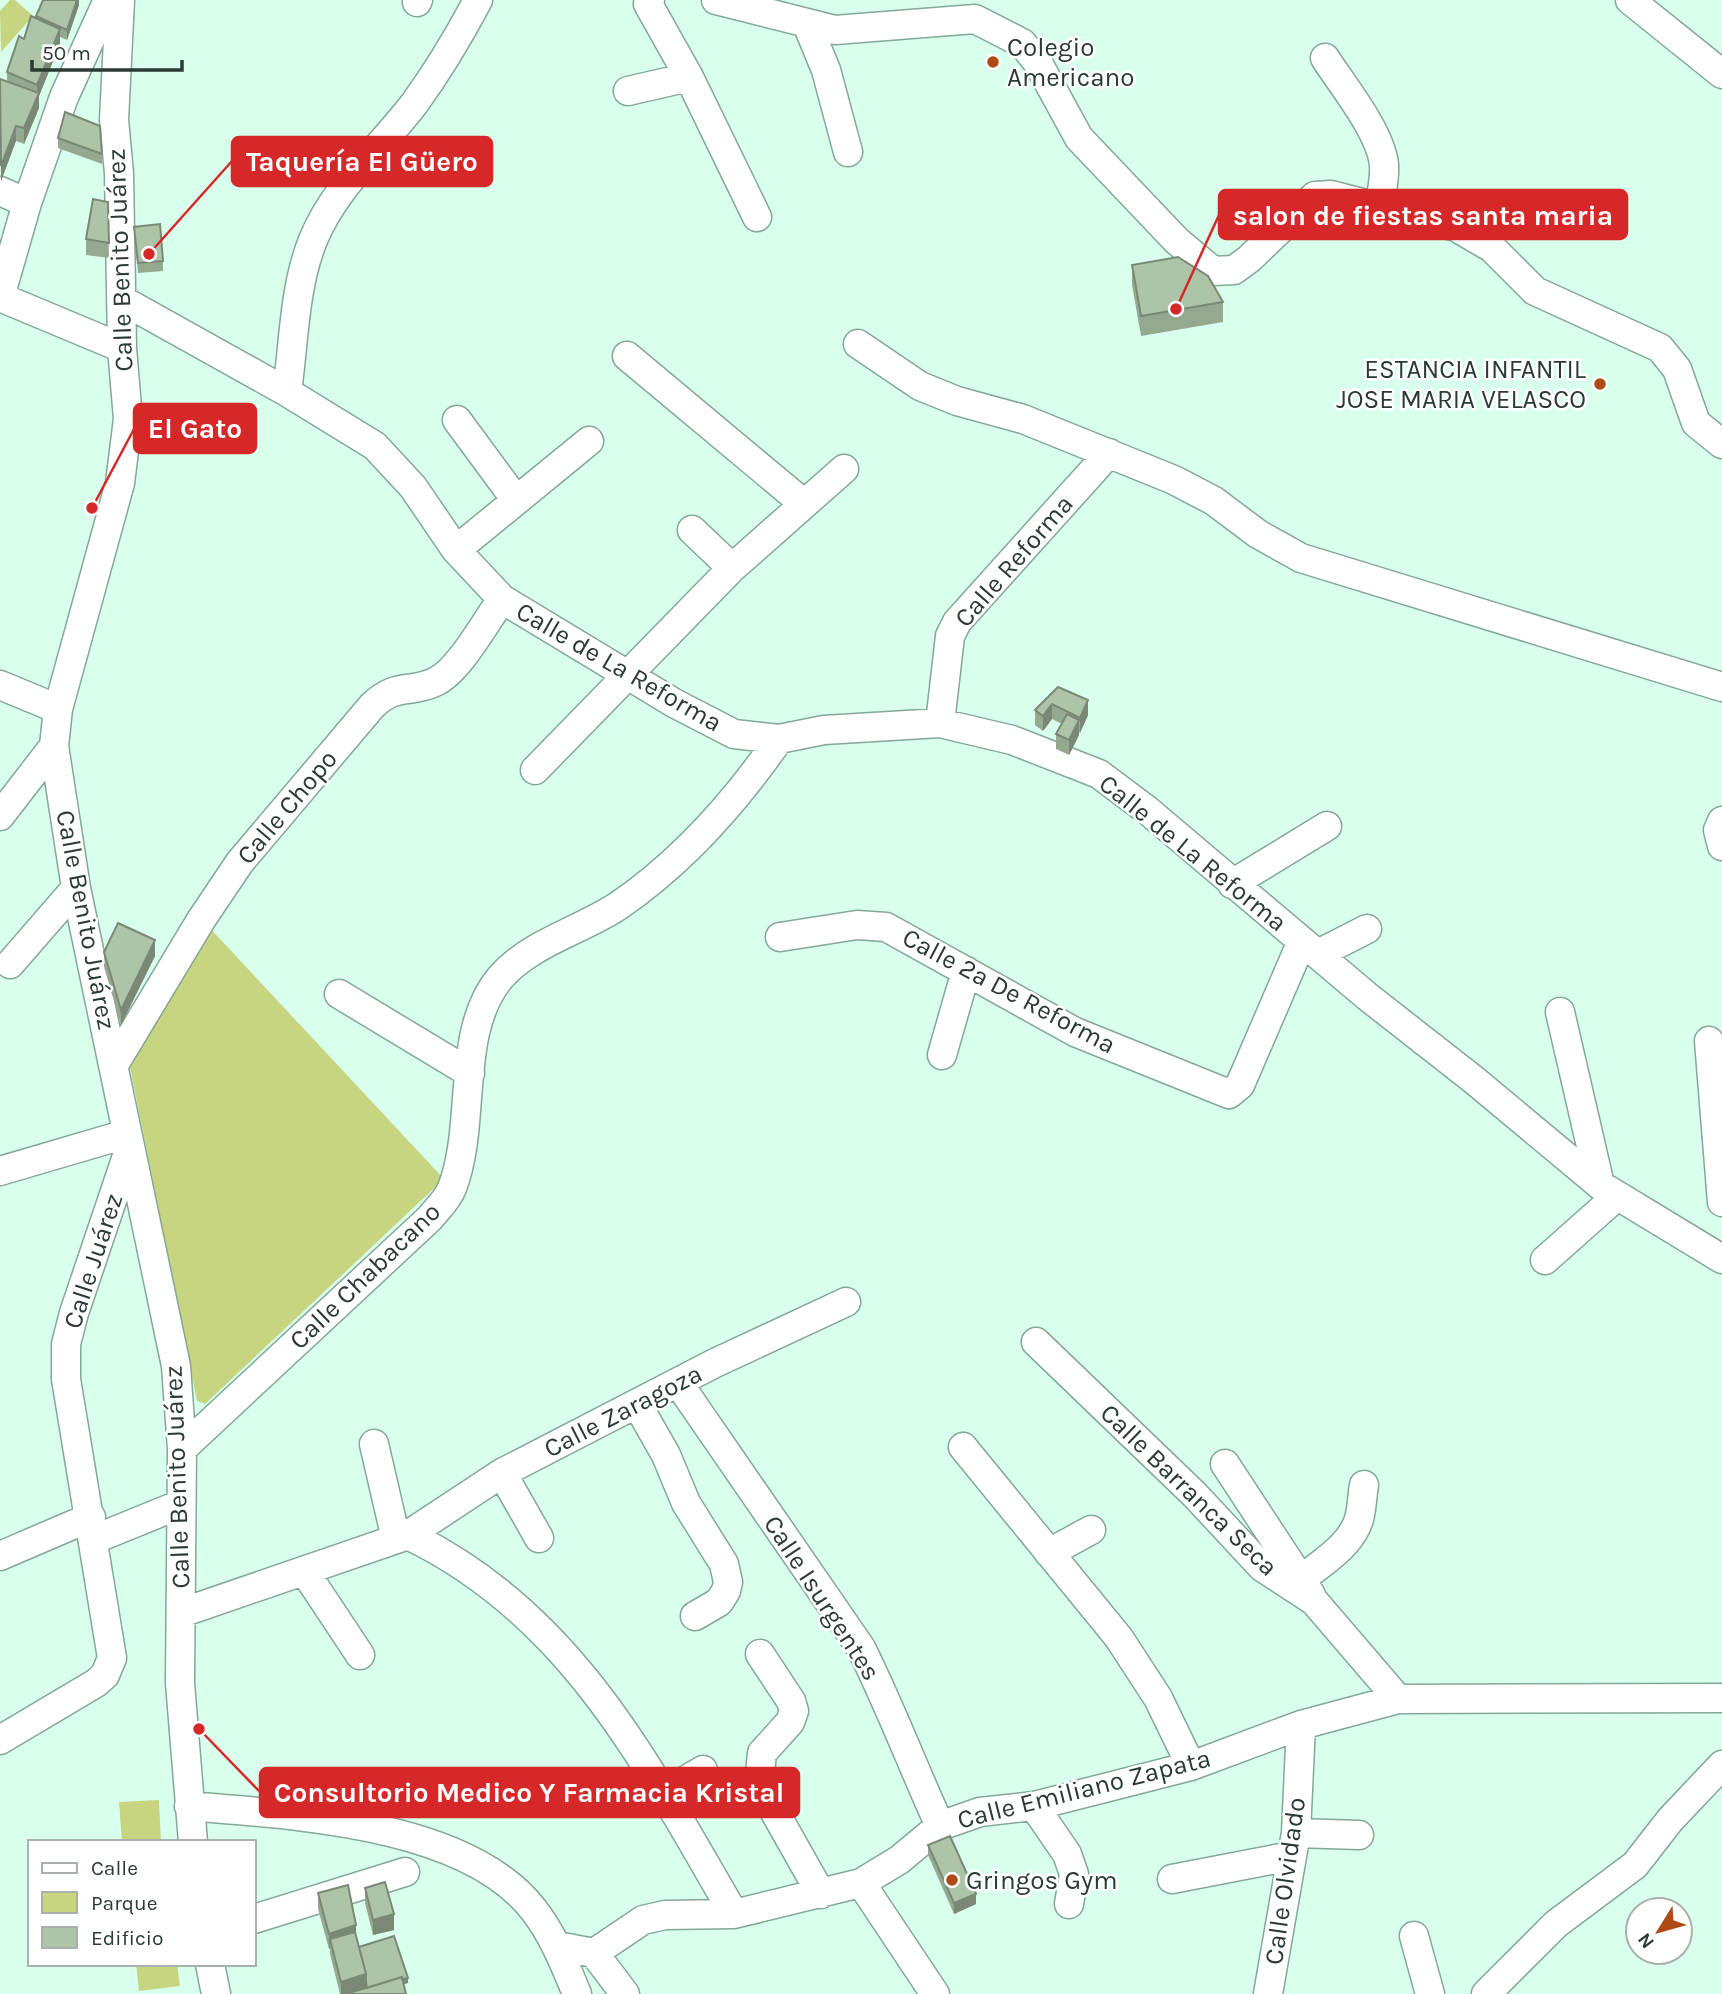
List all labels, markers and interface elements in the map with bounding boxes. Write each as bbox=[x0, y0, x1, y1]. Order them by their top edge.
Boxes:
scale bar bbox=[32, 28, 182, 72]
place label: Colegio Americano bbox=[1007, 32, 1134, 93]
text: 50 m bbox=[42, 41, 91, 65]
marker: Colegio Americano bbox=[985, 54, 1001, 70]
callout: Taquería El Güero bbox=[232, 137, 492, 186]
text: Taquería El Güero bbox=[246, 145, 478, 178]
street label: Calle Benito Juárez bbox=[101, 148, 139, 372]
callout: salon de fiestas santa maria bbox=[1219, 190, 1627, 239]
text: salon de fiestas santa maria bbox=[1233, 199, 1613, 232]
place label: ESTANCIA INFANTIL JOSE MARIA VELASCO bbox=[1336, 354, 1586, 415]
marker: ESTANCIA INFANTIL JOSE MARIA VELASCO bbox=[1592, 376, 1608, 392]
callout: El Gato bbox=[134, 404, 256, 453]
text: El Gato bbox=[148, 412, 242, 445]
street label: Calle Reforma bbox=[948, 489, 1080, 633]
street label: Calle de La Reforma bbox=[511, 595, 727, 739]
street label: Calle Chopo bbox=[230, 744, 344, 870]
street label: Calle de La Reforma bbox=[1093, 768, 1293, 938]
street label: Calle Benito Juárez bbox=[50, 808, 122, 1032]
street label: Calle 2a De Reforma bbox=[897, 922, 1121, 1060]
street label: Calle Juárez bbox=[57, 1190, 129, 1332]
street label: Calle Chabacano bbox=[283, 1196, 447, 1356]
street label: Calle Zaragoza bbox=[539, 1358, 707, 1464]
street label: Calle Benito Juárez bbox=[158, 1365, 196, 1589]
street label: Calle Barranca Seca bbox=[1094, 1397, 1284, 1583]
street label: Calle Isurgentes bbox=[757, 1510, 887, 1686]
street label: Calle Emiliano Zapata bbox=[954, 1743, 1214, 1835]
callout: Consultorio Medico Y Farmacia Kristal bbox=[260, 1768, 799, 1817]
text: Consultorio Medico Y Farmacia Kristal bbox=[274, 1776, 784, 1809]
street label: Calle Olvidado bbox=[1258, 1795, 1312, 1967]
legend bbox=[28, 1840, 256, 1966]
text: Calle bbox=[91, 1856, 138, 1880]
place label: Gringos Gym bbox=[966, 1865, 1117, 1896]
marker: Gringos Gym bbox=[944, 1872, 960, 1888]
text: Parque bbox=[91, 1891, 158, 1915]
north arrow bbox=[1624, 1896, 1694, 1966]
text: Edificio bbox=[91, 1926, 164, 1950]
text: N bbox=[1633, 1929, 1659, 1953]

